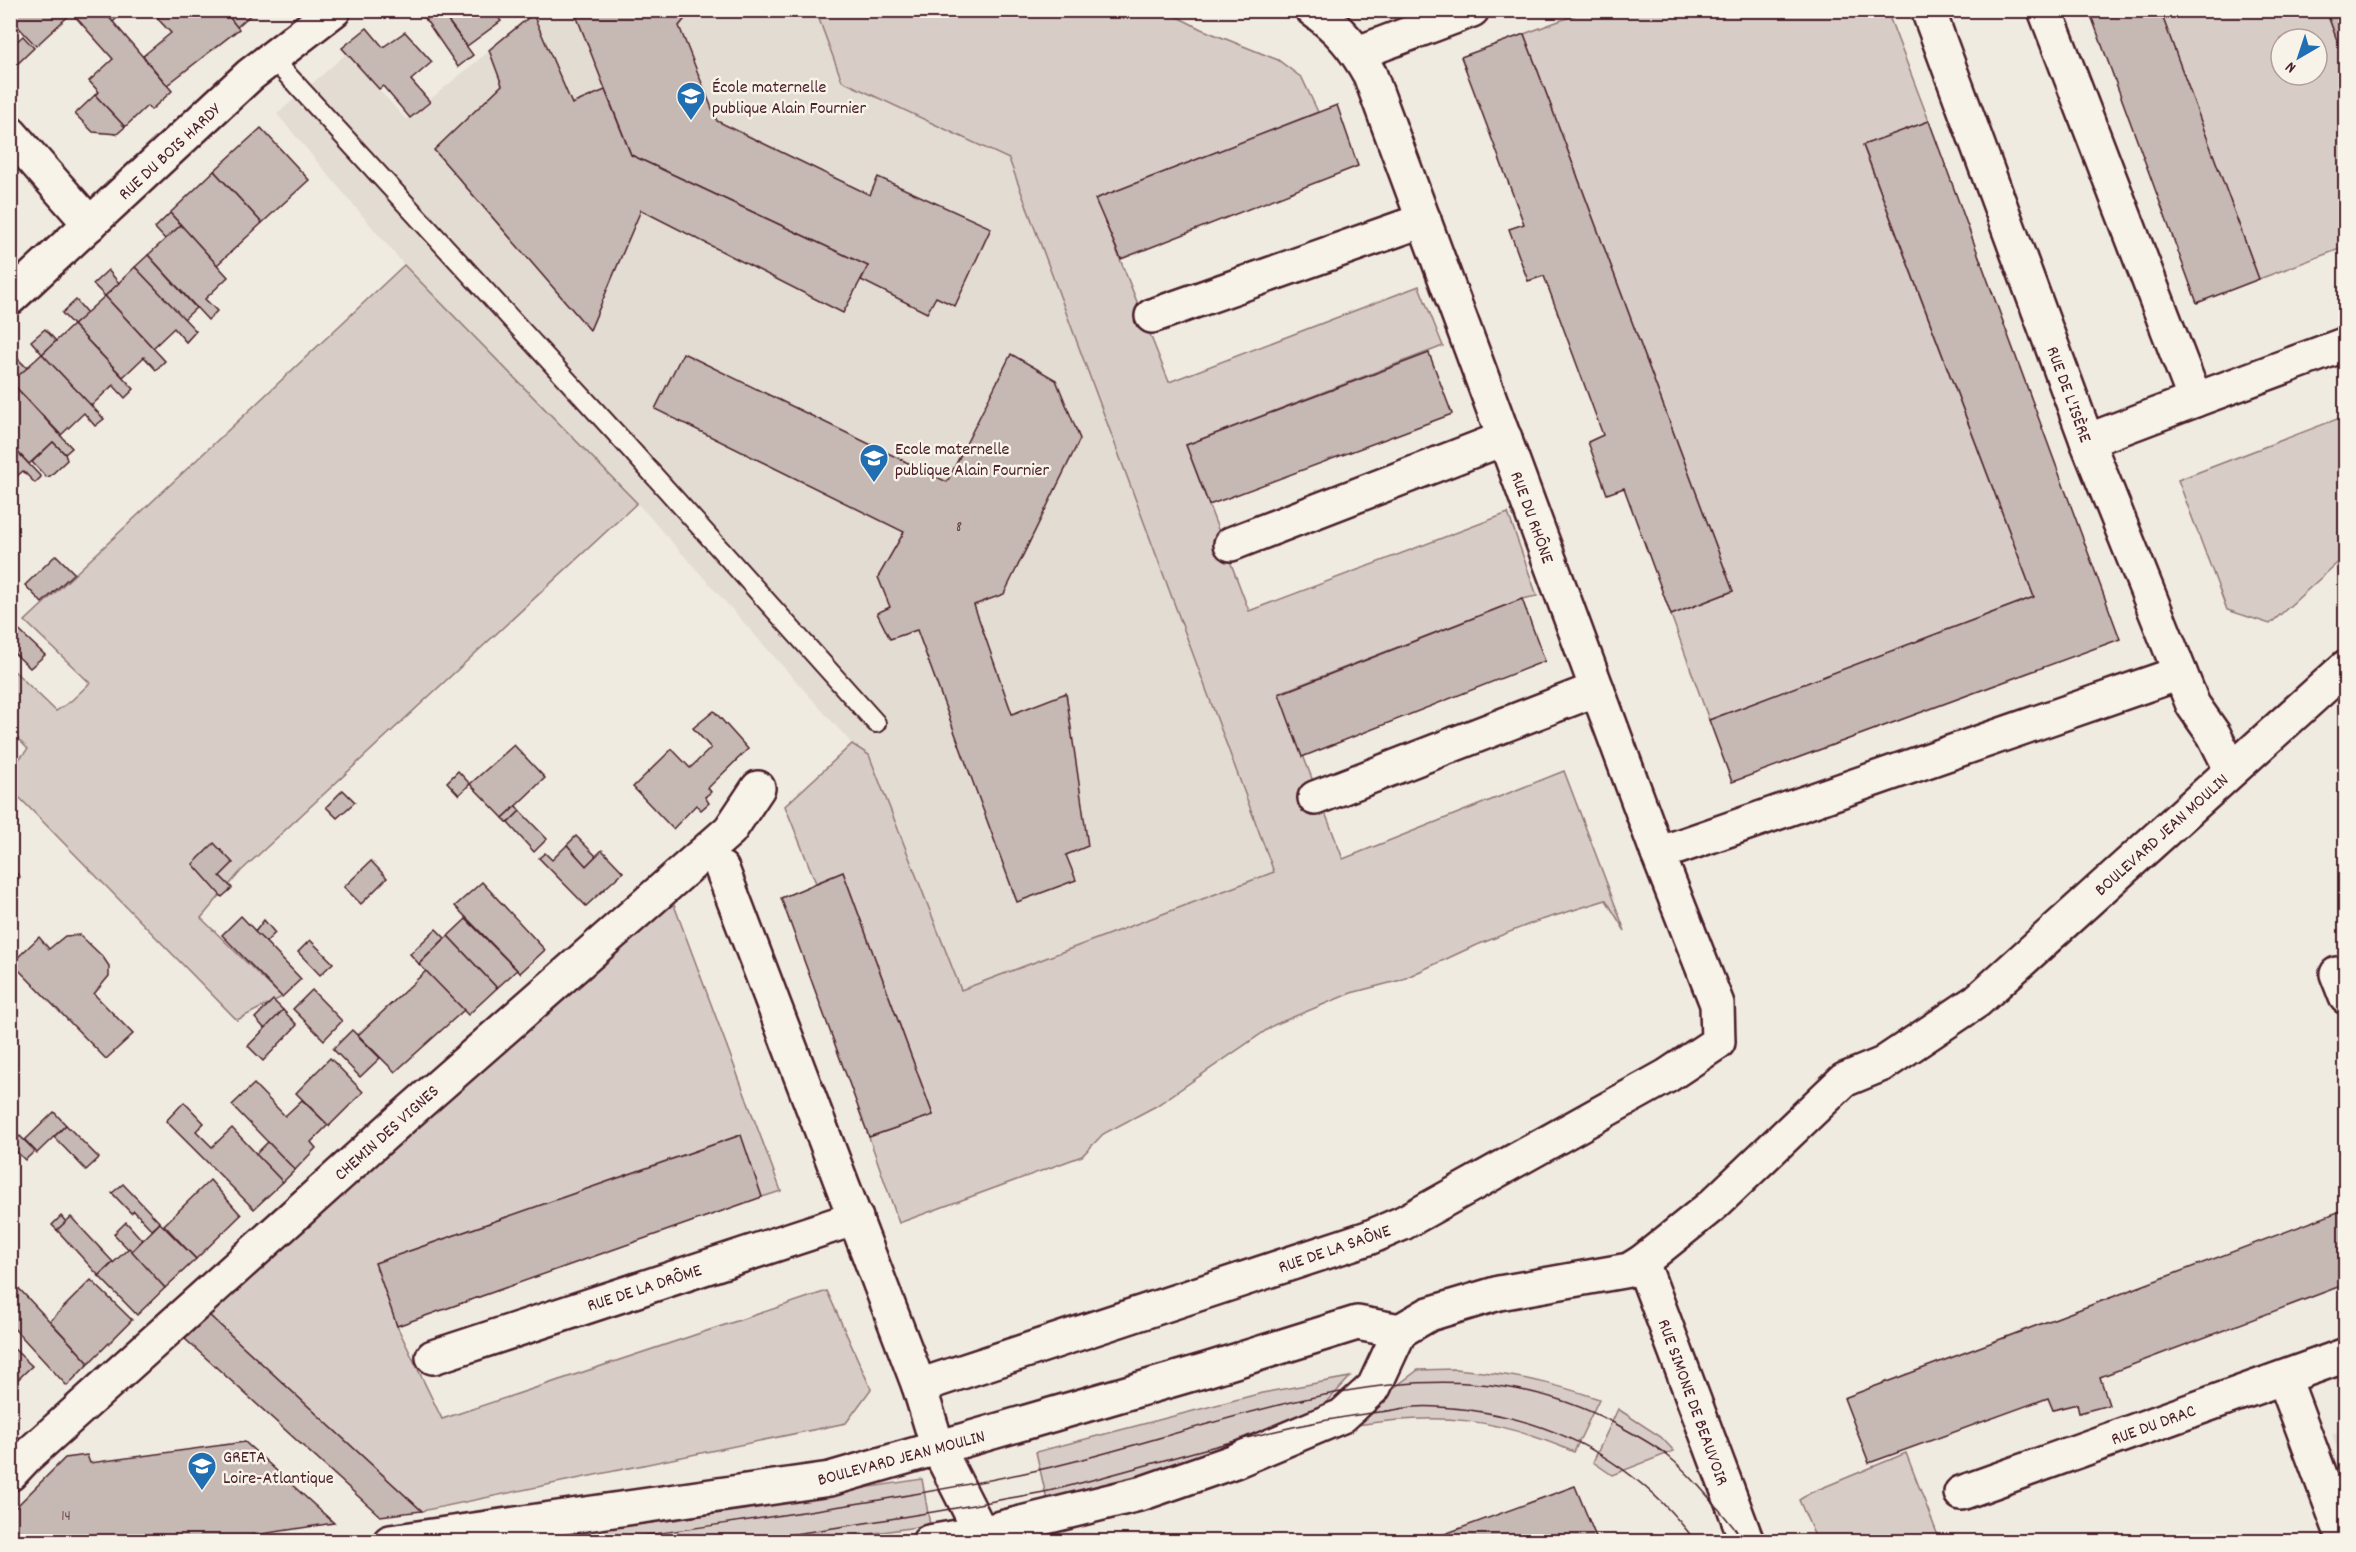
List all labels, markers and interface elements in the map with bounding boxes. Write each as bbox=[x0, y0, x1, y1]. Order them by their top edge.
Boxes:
north arrow bbox=[2269, 27, 2329, 87]
text: N bbox=[2281, 55, 2301, 78]
place label: École maternelle publique Alain Fournier bbox=[712, 76, 867, 122]
school or university icon: École maternelle publique Alain Fournier bbox=[675, 80, 707, 122]
street label: RUE DU BOIS HARDY bbox=[114, 98, 229, 207]
street label: RUE DE L'ISÈRE bbox=[2039, 343, 2097, 447]
place label: Ecole maternelle publique Alain Fournier bbox=[895, 438, 1050, 484]
school or university icon: Ecole maternelle publique Alain Fournier bbox=[858, 442, 890, 484]
street label: RUE DU RHÔNE bbox=[1502, 468, 1559, 568]
house number: 8 bbox=[956, 517, 962, 539]
street label: BOULEVARD JEAN MOULIN bbox=[2090, 769, 2235, 903]
street label: CHEMIN DES VIGNES bbox=[330, 1080, 446, 1188]
street label: RUE DE LA SAÔNE bbox=[1275, 1219, 1394, 1281]
street label: RUE DE LA DRÔME bbox=[584, 1259, 705, 1320]
street label: RUE SIMONE DE BEAUVOIR bbox=[1650, 1316, 1733, 1490]
street label: RUE DU DRAC bbox=[2108, 1399, 2200, 1453]
street label: BOULEVARD JEAN MOULIN bbox=[815, 1425, 988, 1494]
place label: GRETA Loire-Atlantique bbox=[223, 1446, 334, 1492]
school or university icon: GRETA Loire-Atlantique bbox=[186, 1450, 218, 1492]
house number: 14 bbox=[61, 1506, 71, 1528]

